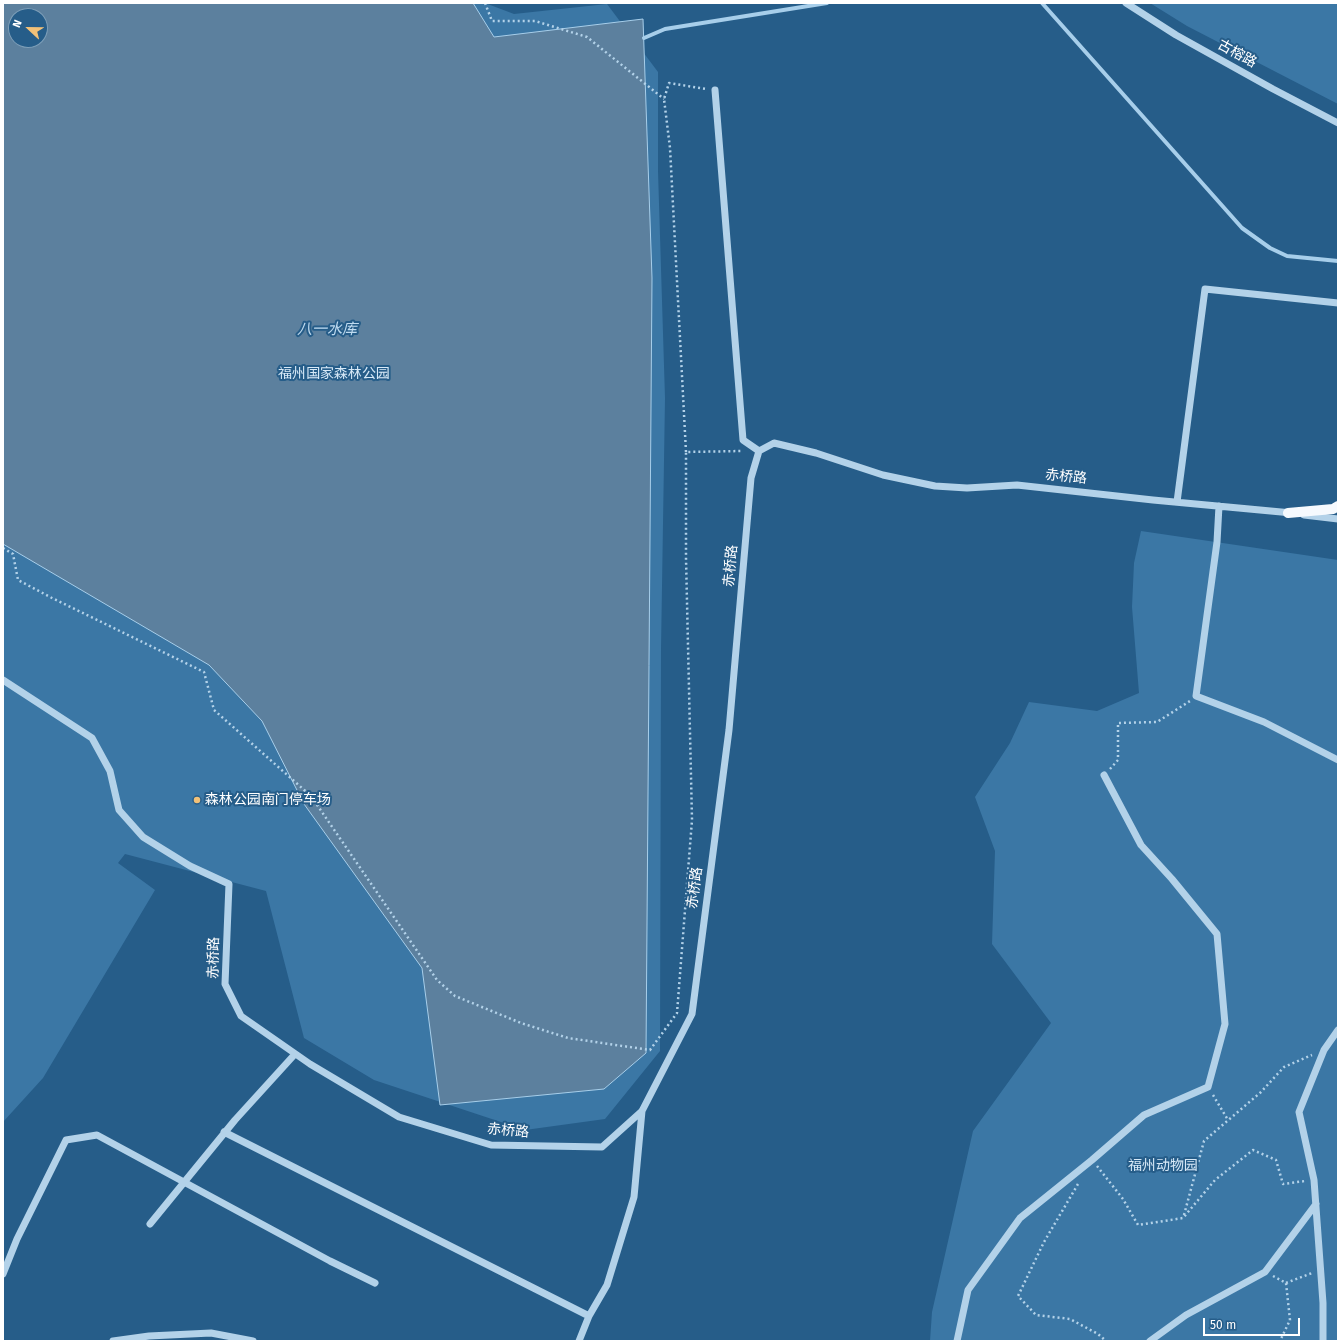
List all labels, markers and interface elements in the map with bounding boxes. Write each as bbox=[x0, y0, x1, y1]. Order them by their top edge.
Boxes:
north arrow bbox=[8, 8, 48, 48]
text: N bbox=[10, 18, 25, 30]
street label: 古榕路 bbox=[1215, 36, 1259, 72]
water label: 八一水库 bbox=[297, 321, 357, 339]
park label: 福州国家森林公园 bbox=[278, 366, 390, 382]
street label: 赤桥路 bbox=[1044, 466, 1088, 488]
street label: 赤桥路 bbox=[721, 544, 741, 588]
place label: 森林公园南门停车场 bbox=[205, 792, 331, 808]
marker: 森林公园南门停车场 bbox=[192, 795, 202, 805]
street label: 赤桥路 bbox=[684, 866, 706, 910]
street label: 赤桥路 bbox=[205, 937, 223, 979]
street label: 赤桥路 bbox=[486, 1121, 530, 1141]
park label: 福州动物园 bbox=[1128, 1158, 1198, 1174]
scale bar bbox=[1205, 1310, 1302, 1336]
text: 50 m bbox=[1210, 1318, 1236, 1332]

